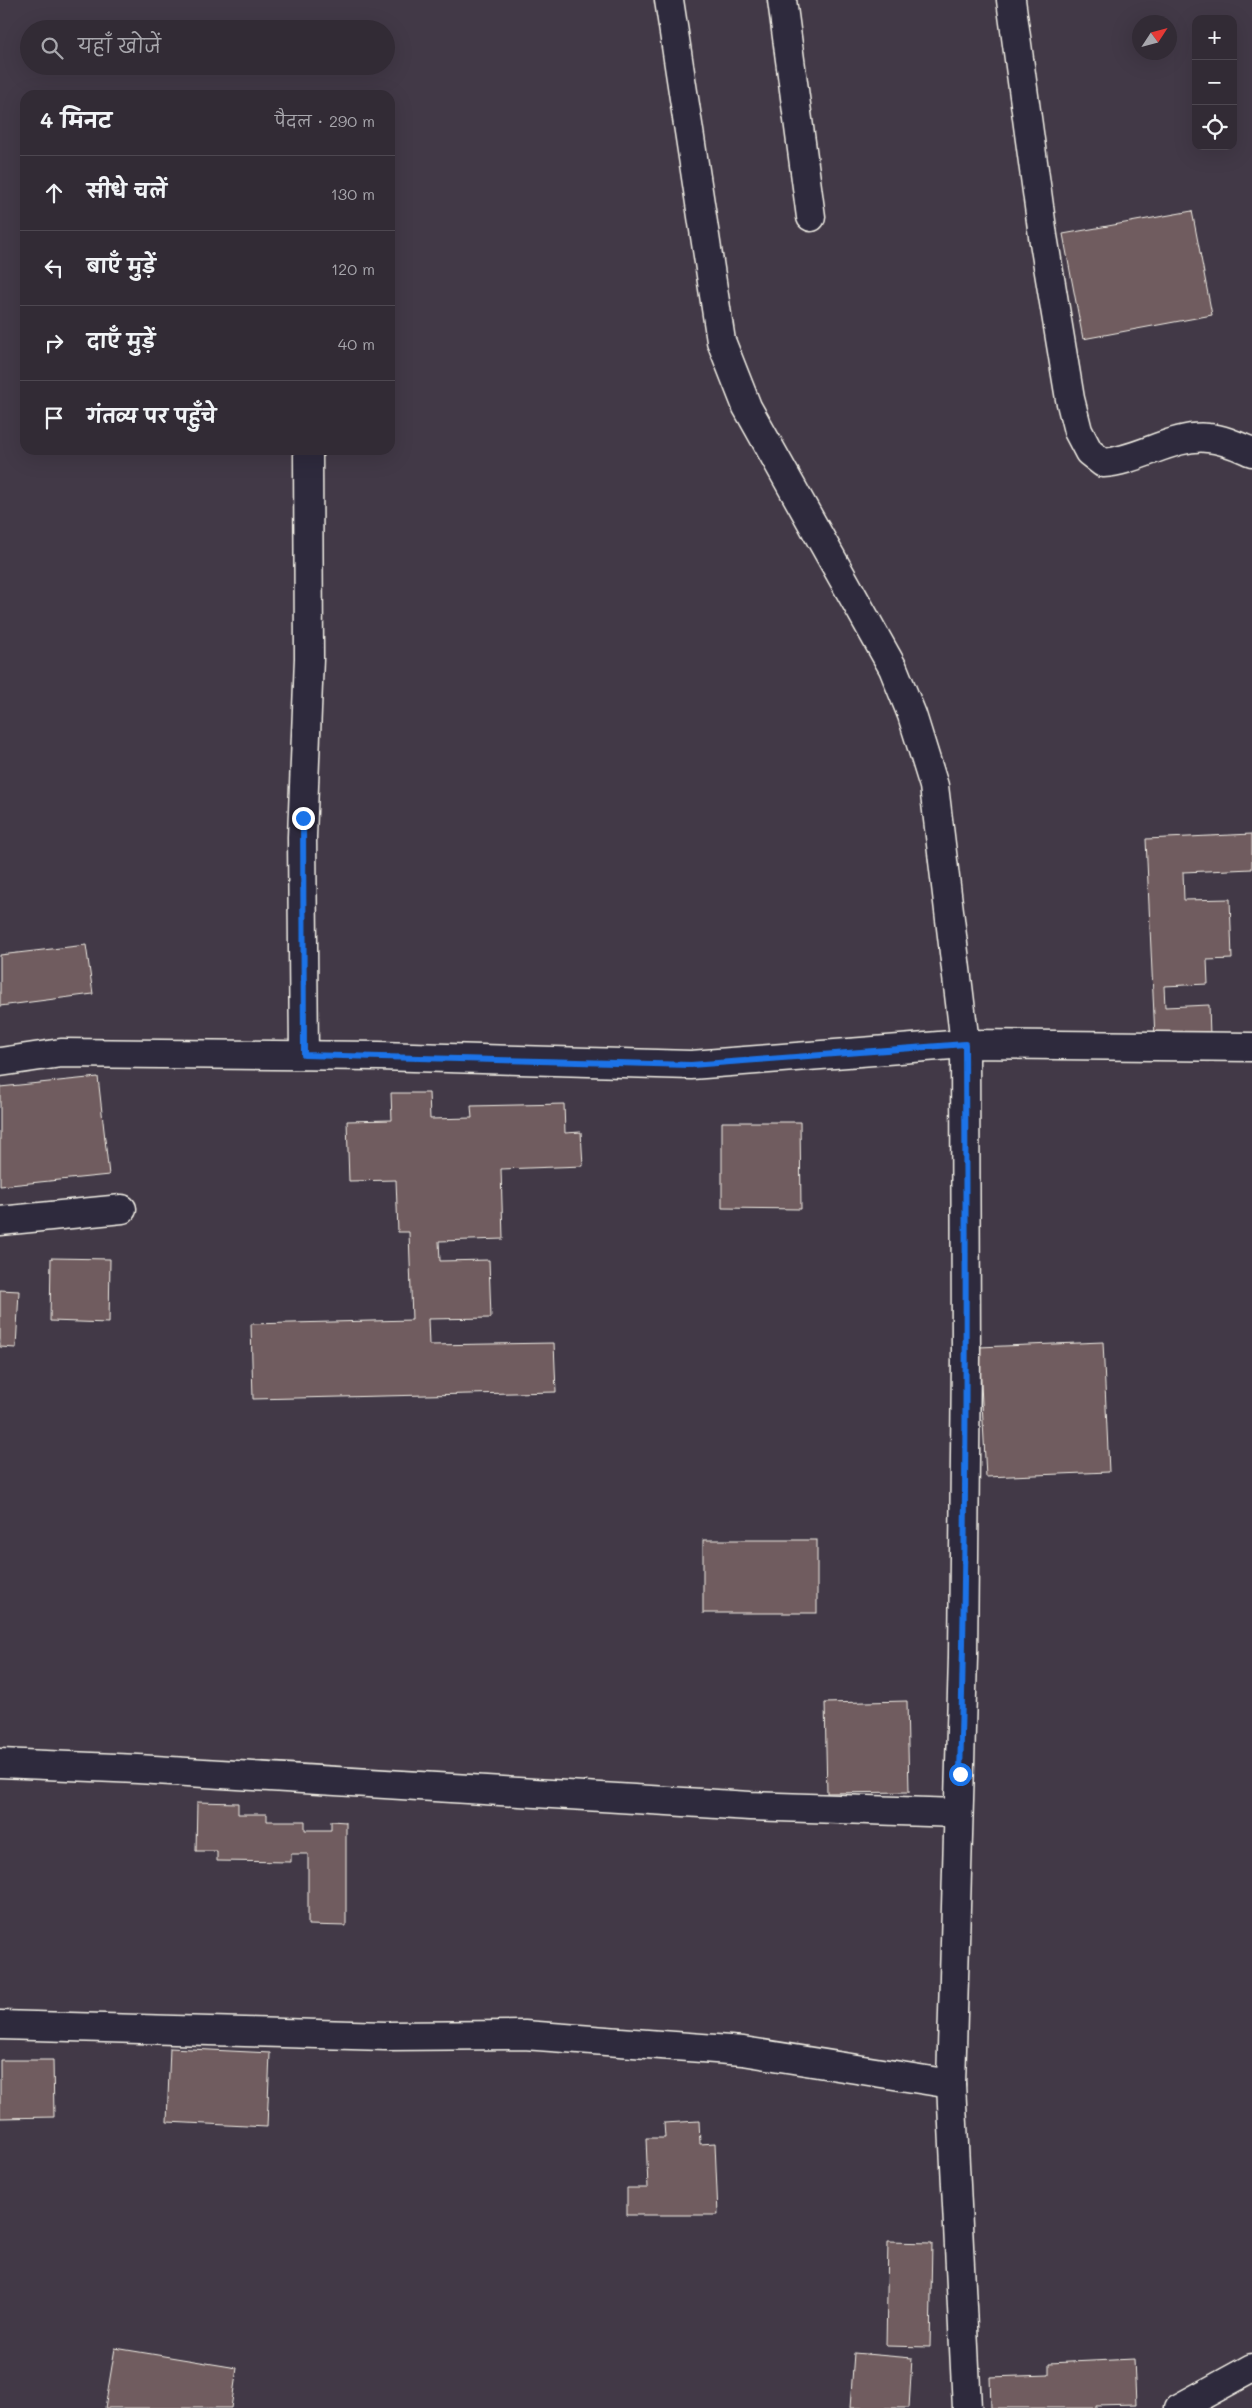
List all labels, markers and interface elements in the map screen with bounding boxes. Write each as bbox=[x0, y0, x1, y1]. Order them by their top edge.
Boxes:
north arrow bbox=[1132, 15, 1177, 60]
map controls bbox=[1192, 15, 1237, 150]
button: + bbox=[1192, 15, 1237, 60]
search box bbox=[20, 20, 395, 75]
text: यहाँ खोजें bbox=[78, 33, 161, 58]
icon: search bbox=[38, 34, 66, 62]
button: − bbox=[1192, 60, 1237, 105]
button: locate bbox=[1192, 105, 1237, 150]
text: 4 मिनट bbox=[40, 106, 112, 133]
text: पैदल · 290 m bbox=[275, 110, 375, 131]
text: सीधे चलें bbox=[87, 178, 167, 203]
icon: ahead bbox=[40, 179, 68, 207]
text: 130 m bbox=[331, 183, 375, 204]
text: बाएँ मुड़ें bbox=[87, 253, 156, 278]
icon: left bbox=[40, 254, 68, 282]
text: 120 m bbox=[331, 258, 375, 279]
text: दाएँ मुड़ें bbox=[87, 328, 155, 353]
icon: right bbox=[40, 329, 68, 357]
text: 40 m bbox=[338, 333, 375, 354]
text: गंतव्य पर पहुँचे bbox=[87, 403, 216, 428]
icon: arrive bbox=[40, 404, 68, 432]
route end bbox=[292, 807, 315, 830]
route start bbox=[949, 1763, 972, 1786]

